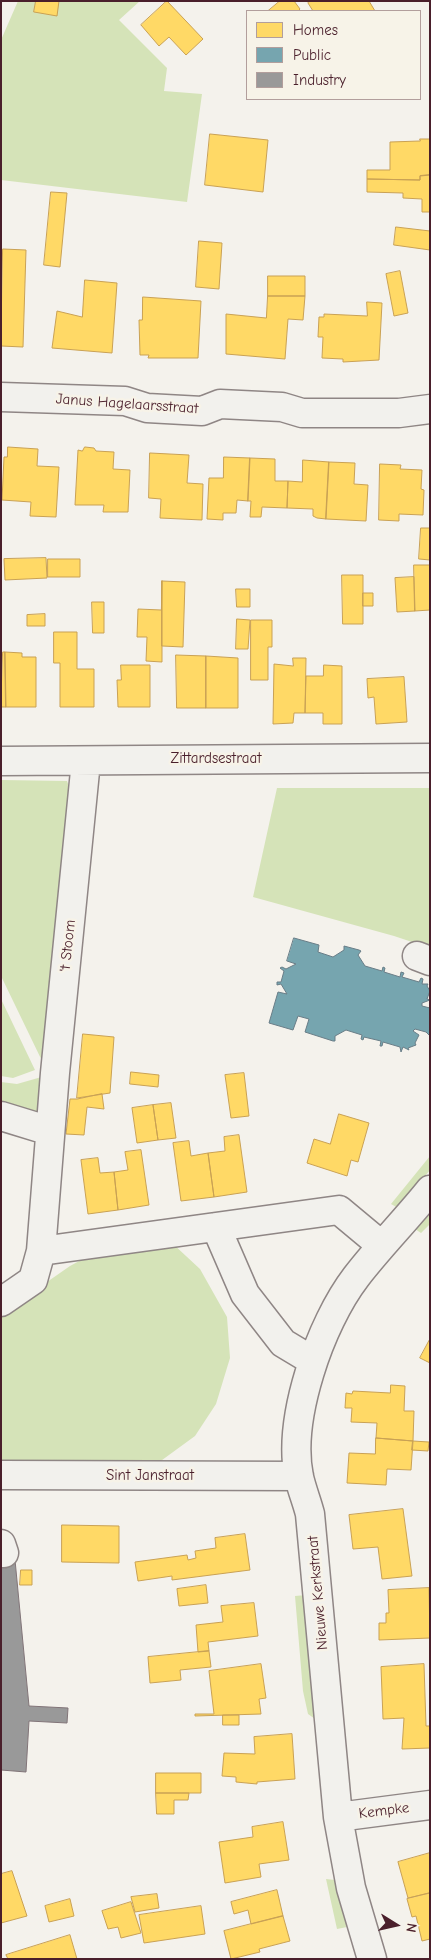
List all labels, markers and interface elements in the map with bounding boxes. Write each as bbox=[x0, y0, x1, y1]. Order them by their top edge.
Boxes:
legend bbox=[246, 10, 421, 100]
text: Homes bbox=[293, 21, 338, 39]
text: Public bbox=[293, 46, 331, 64]
text: Industry bbox=[293, 71, 346, 89]
street label: Janus Hagelaarsstraat bbox=[55, 390, 199, 418]
street label: Zittardsestraat bbox=[170, 750, 262, 768]
street label: 't Stoom bbox=[56, 919, 80, 973]
street label: Sint Janstraat bbox=[106, 1467, 194, 1485]
street label: Nieuwe Kerkstraat bbox=[304, 1535, 332, 1651]
street label: Kempke bbox=[358, 1799, 410, 1823]
north arrow bbox=[371, 1900, 421, 1950]
text: N bbox=[402, 1922, 420, 1934]

